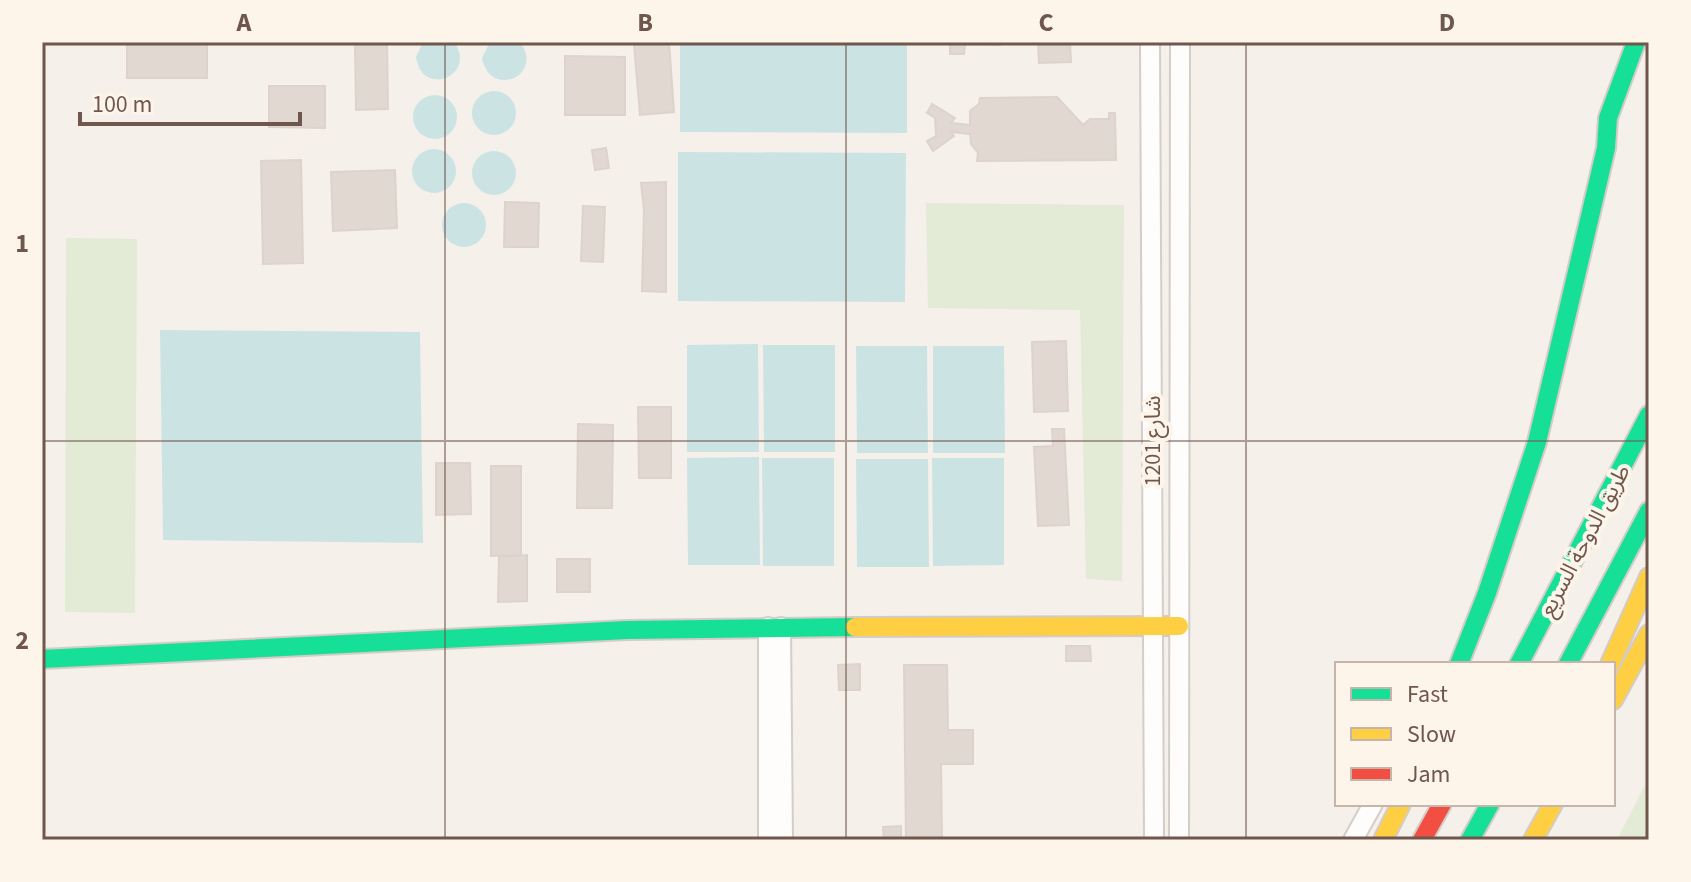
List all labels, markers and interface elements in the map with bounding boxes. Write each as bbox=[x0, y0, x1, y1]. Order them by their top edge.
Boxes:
text: A bbox=[236, 4, 253, 41]
text: B bbox=[637, 4, 653, 41]
text: C bbox=[1038, 4, 1054, 41]
text: D bbox=[1439, 4, 1455, 41]
scale bar bbox=[80, 76, 300, 126]
text: 100 m bbox=[92, 87, 152, 122]
text: 1 bbox=[15, 225, 29, 262]
street label: شارع 1201 bbox=[1137, 395, 1169, 487]
street label: طريق الدوحة السريع bbox=[1531, 459, 1638, 622]
text: 2 bbox=[15, 622, 29, 659]
legend bbox=[1335, 662, 1615, 806]
text: Fast bbox=[1407, 677, 1448, 712]
text: Slow bbox=[1407, 717, 1456, 752]
text: Jam bbox=[1407, 757, 1451, 792]

